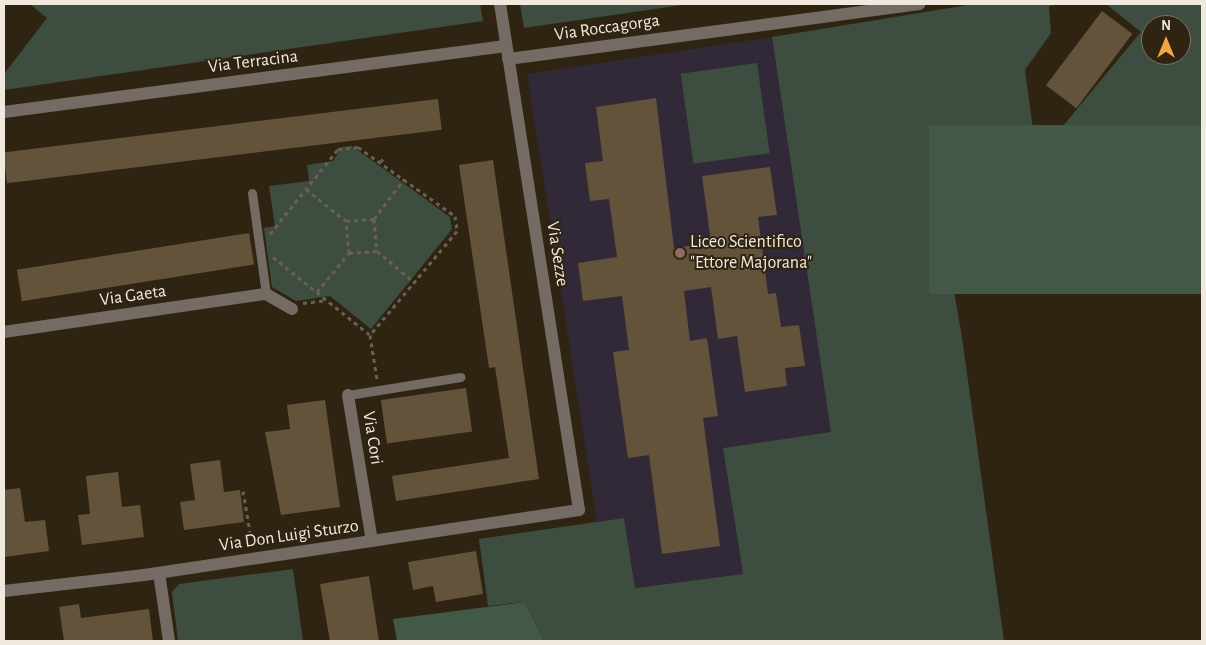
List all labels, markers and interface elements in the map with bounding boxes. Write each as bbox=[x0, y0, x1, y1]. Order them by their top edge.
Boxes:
street label: Via Roccagorga bbox=[553, 10, 661, 46]
north arrow bbox=[1141, 15, 1191, 65]
text: N bbox=[1161, 19, 1171, 33]
street label: Via Terracina bbox=[207, 46, 299, 78]
street label: Via Sezze bbox=[541, 220, 573, 288]
place label: Liceo Scientifico "Ettore Majorana" bbox=[690, 232, 812, 274]
marker: Liceo Scientifico "Ettore Majorana" bbox=[674, 247, 686, 259]
street label: Via Gaeta bbox=[98, 281, 168, 311]
street label: Via Cori bbox=[357, 410, 387, 466]
street label: Via Don Luigi Sturzo bbox=[218, 516, 360, 556]

